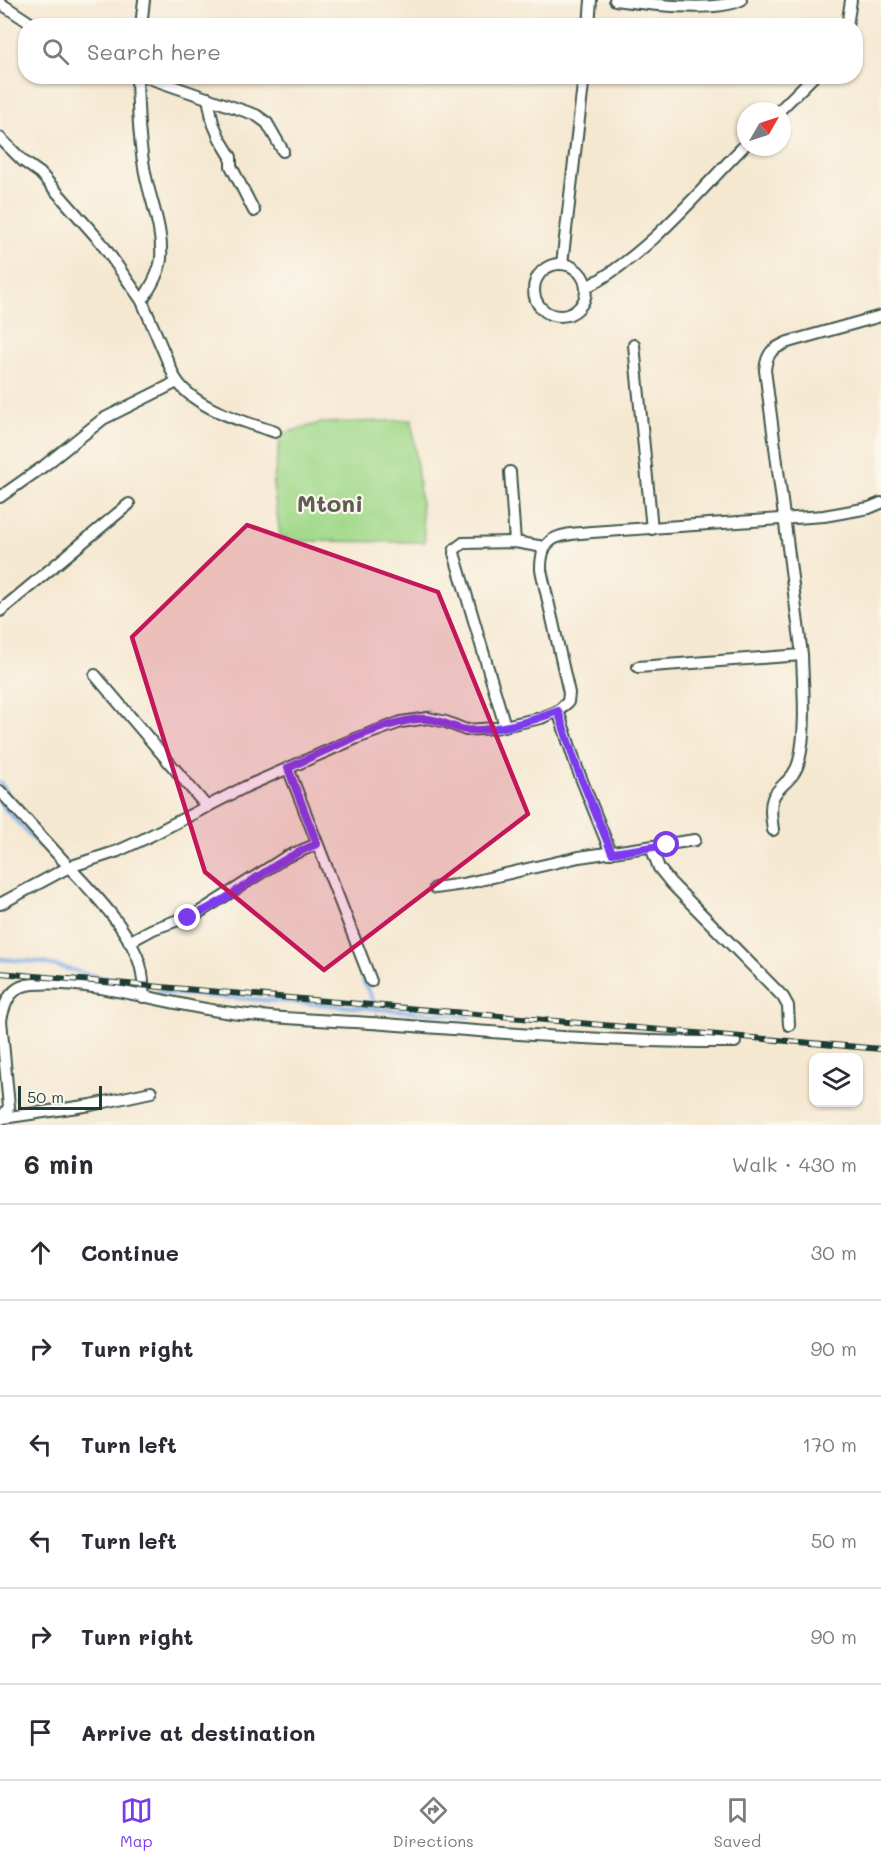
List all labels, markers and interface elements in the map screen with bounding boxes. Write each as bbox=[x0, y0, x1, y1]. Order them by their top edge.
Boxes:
search box bbox=[18, 18, 863, 84]
icon: search bbox=[39, 35, 72, 68]
text: Search here bbox=[87, 37, 221, 66]
north arrow bbox=[737, 102, 791, 156]
district label: Mtoni bbox=[297, 487, 363, 518]
route start bbox=[653, 831, 679, 857]
route end bbox=[174, 904, 200, 930]
map controls bbox=[809, 1053, 863, 1107]
button: layers bbox=[809, 1053, 863, 1107]
scale bar bbox=[18, 1083, 102, 1110]
text: 50 m bbox=[27, 1086, 64, 1107]
text: 6 min bbox=[24, 1147, 93, 1181]
text: Walk · 430 m bbox=[732, 1151, 857, 1177]
icon: ahead bbox=[24, 1236, 57, 1269]
text: Continue bbox=[81, 1238, 179, 1267]
text: 30 m bbox=[811, 1239, 857, 1265]
icon: right bbox=[24, 1332, 57, 1365]
text: Turn right bbox=[81, 1334, 193, 1363]
text: 90 m bbox=[811, 1335, 857, 1361]
icon: left bbox=[24, 1428, 57, 1461]
text: Turn left bbox=[81, 1430, 177, 1459]
text: 170 m bbox=[802, 1431, 857, 1457]
icon: left bbox=[24, 1524, 57, 1557]
text: Turn left bbox=[81, 1526, 177, 1555]
text: 50 m bbox=[811, 1527, 857, 1553]
icon: right bbox=[24, 1620, 57, 1653]
text: Turn right bbox=[81, 1622, 193, 1651]
text: 90 m bbox=[811, 1623, 857, 1649]
icon: arrive bbox=[24, 1716, 57, 1749]
text: Arrive at destination bbox=[81, 1718, 316, 1747]
tab: Map bbox=[120, 1794, 153, 1851]
tab: Directions bbox=[393, 1794, 474, 1851]
tab: Saved bbox=[714, 1794, 761, 1851]

